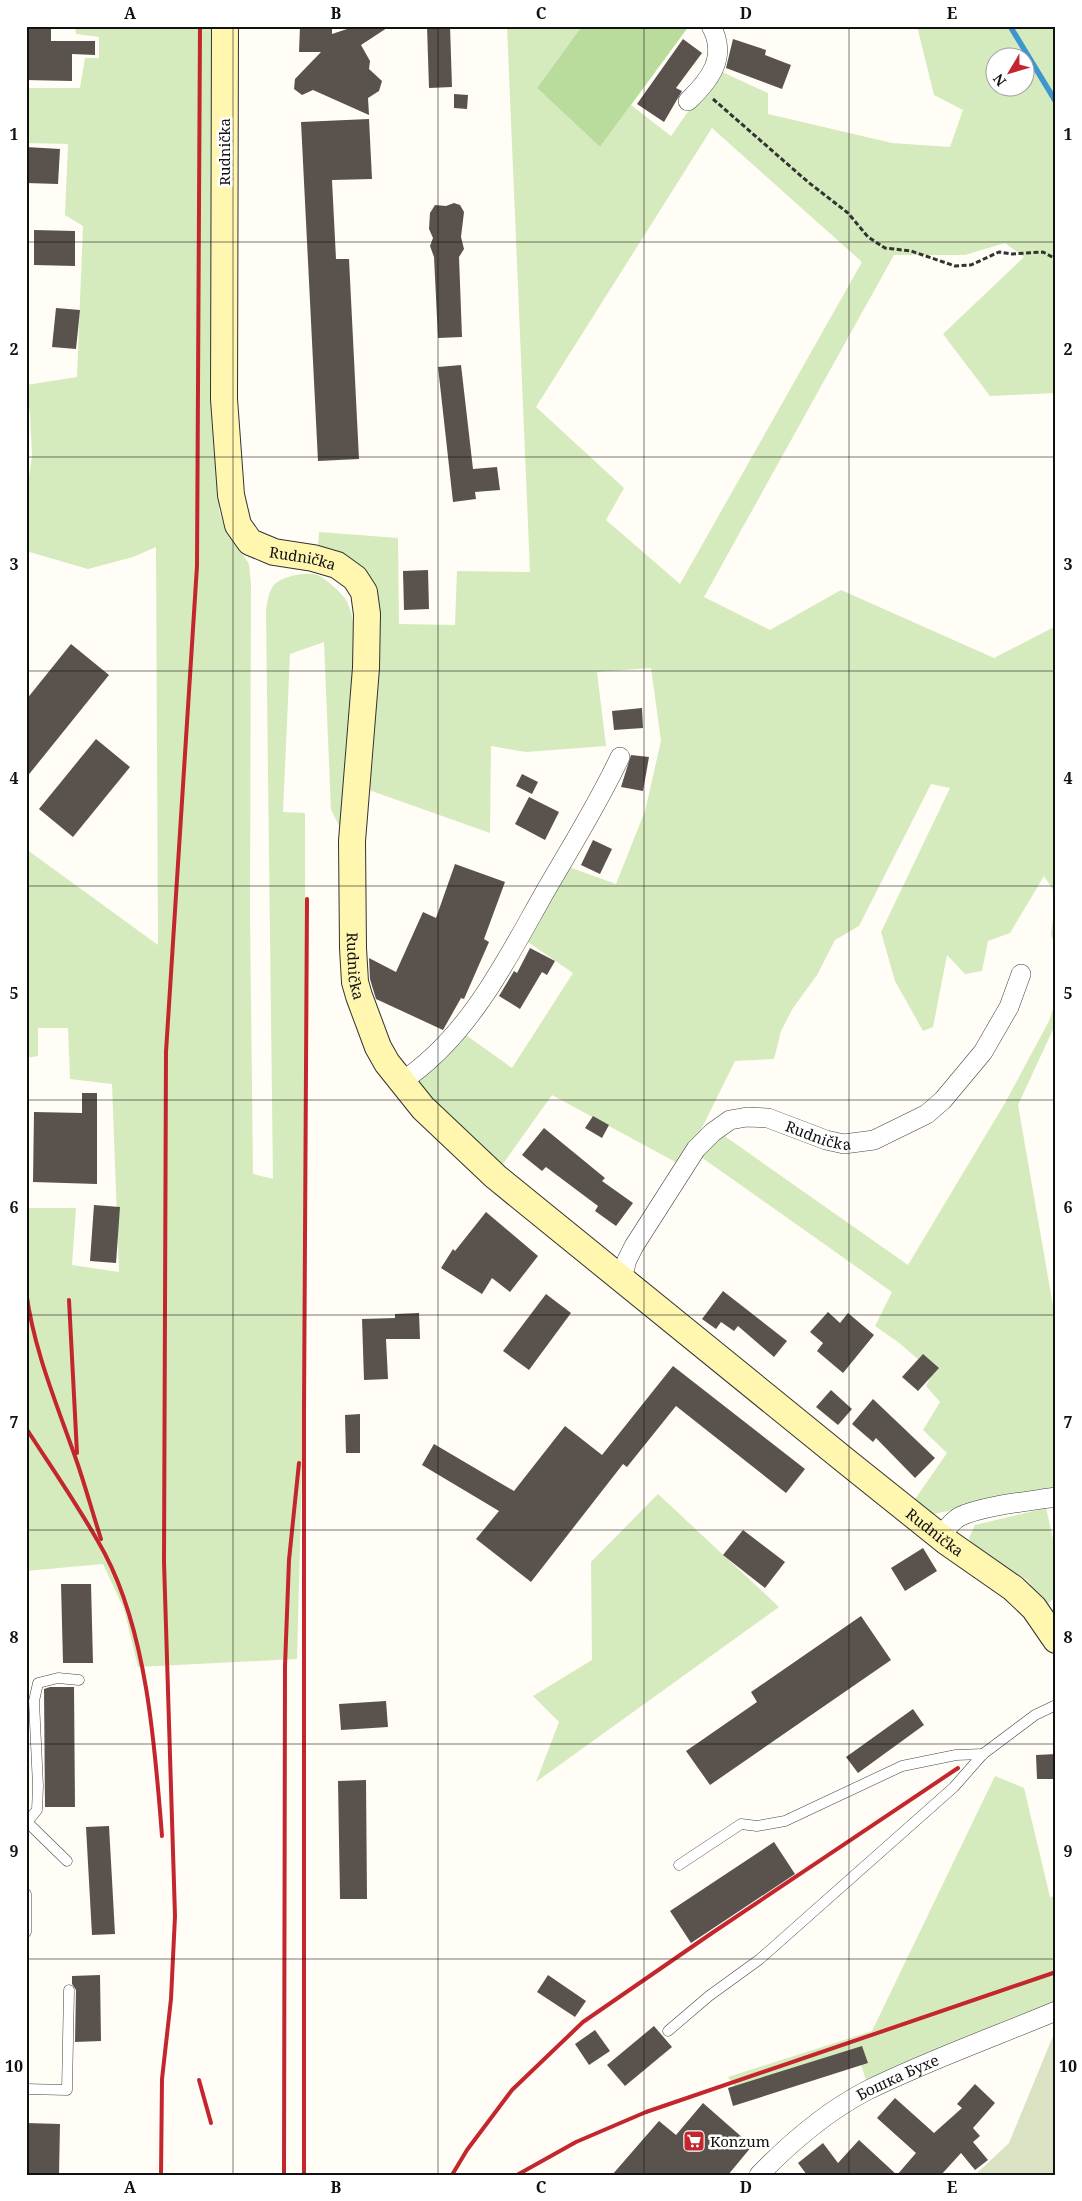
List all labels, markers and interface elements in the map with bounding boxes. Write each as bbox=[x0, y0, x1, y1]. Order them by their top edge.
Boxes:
text: A bbox=[124, 2, 137, 24]
text: B bbox=[331, 2, 342, 24]
text: C bbox=[536, 2, 547, 24]
text: D bbox=[740, 2, 752, 24]
text: E bbox=[947, 2, 957, 24]
north arrow bbox=[984, 48, 1034, 98]
text: N bbox=[988, 70, 1010, 91]
street label: Rudnička bbox=[214, 118, 234, 186]
text: 1 bbox=[9, 123, 19, 145]
text: 1 bbox=[1063, 123, 1073, 145]
text: 2 bbox=[9, 338, 19, 360]
text: 2 bbox=[1063, 338, 1073, 360]
street label: Rudnička bbox=[268, 541, 338, 574]
text: 3 bbox=[9, 553, 19, 575]
text: 3 bbox=[1063, 553, 1073, 575]
text: 4 bbox=[9, 767, 19, 789]
text: 4 bbox=[1063, 767, 1073, 789]
street label: Rudnička bbox=[343, 932, 370, 1002]
text: 5 bbox=[9, 982, 19, 1004]
text: 5 bbox=[1063, 982, 1073, 1004]
street label: Rudnička bbox=[783, 1116, 852, 1154]
text: 6 bbox=[9, 1196, 19, 1218]
text: 6 bbox=[1063, 1196, 1073, 1218]
text: 7 bbox=[9, 1411, 19, 1433]
text: 7 bbox=[1063, 1411, 1073, 1433]
street label: Rudnička bbox=[902, 1503, 968, 1561]
text: 8 bbox=[9, 1626, 19, 1648]
text: 8 bbox=[1063, 1626, 1073, 1648]
text: 9 bbox=[9, 1840, 19, 1862]
text: 9 bbox=[1063, 1840, 1073, 1862]
street label: Бошка Бухе bbox=[853, 2050, 941, 2104]
text: 10 bbox=[5, 2055, 23, 2077]
text: 10 bbox=[1059, 2055, 1077, 2077]
supermarket icon: Konzum bbox=[682, 2129, 706, 2153]
place label: Konzum bbox=[710, 2131, 770, 2151]
text: A bbox=[124, 2176, 137, 2198]
text: B bbox=[331, 2176, 342, 2198]
text: C bbox=[536, 2176, 547, 2198]
text: D bbox=[740, 2176, 752, 2198]
text: E bbox=[947, 2176, 957, 2198]

